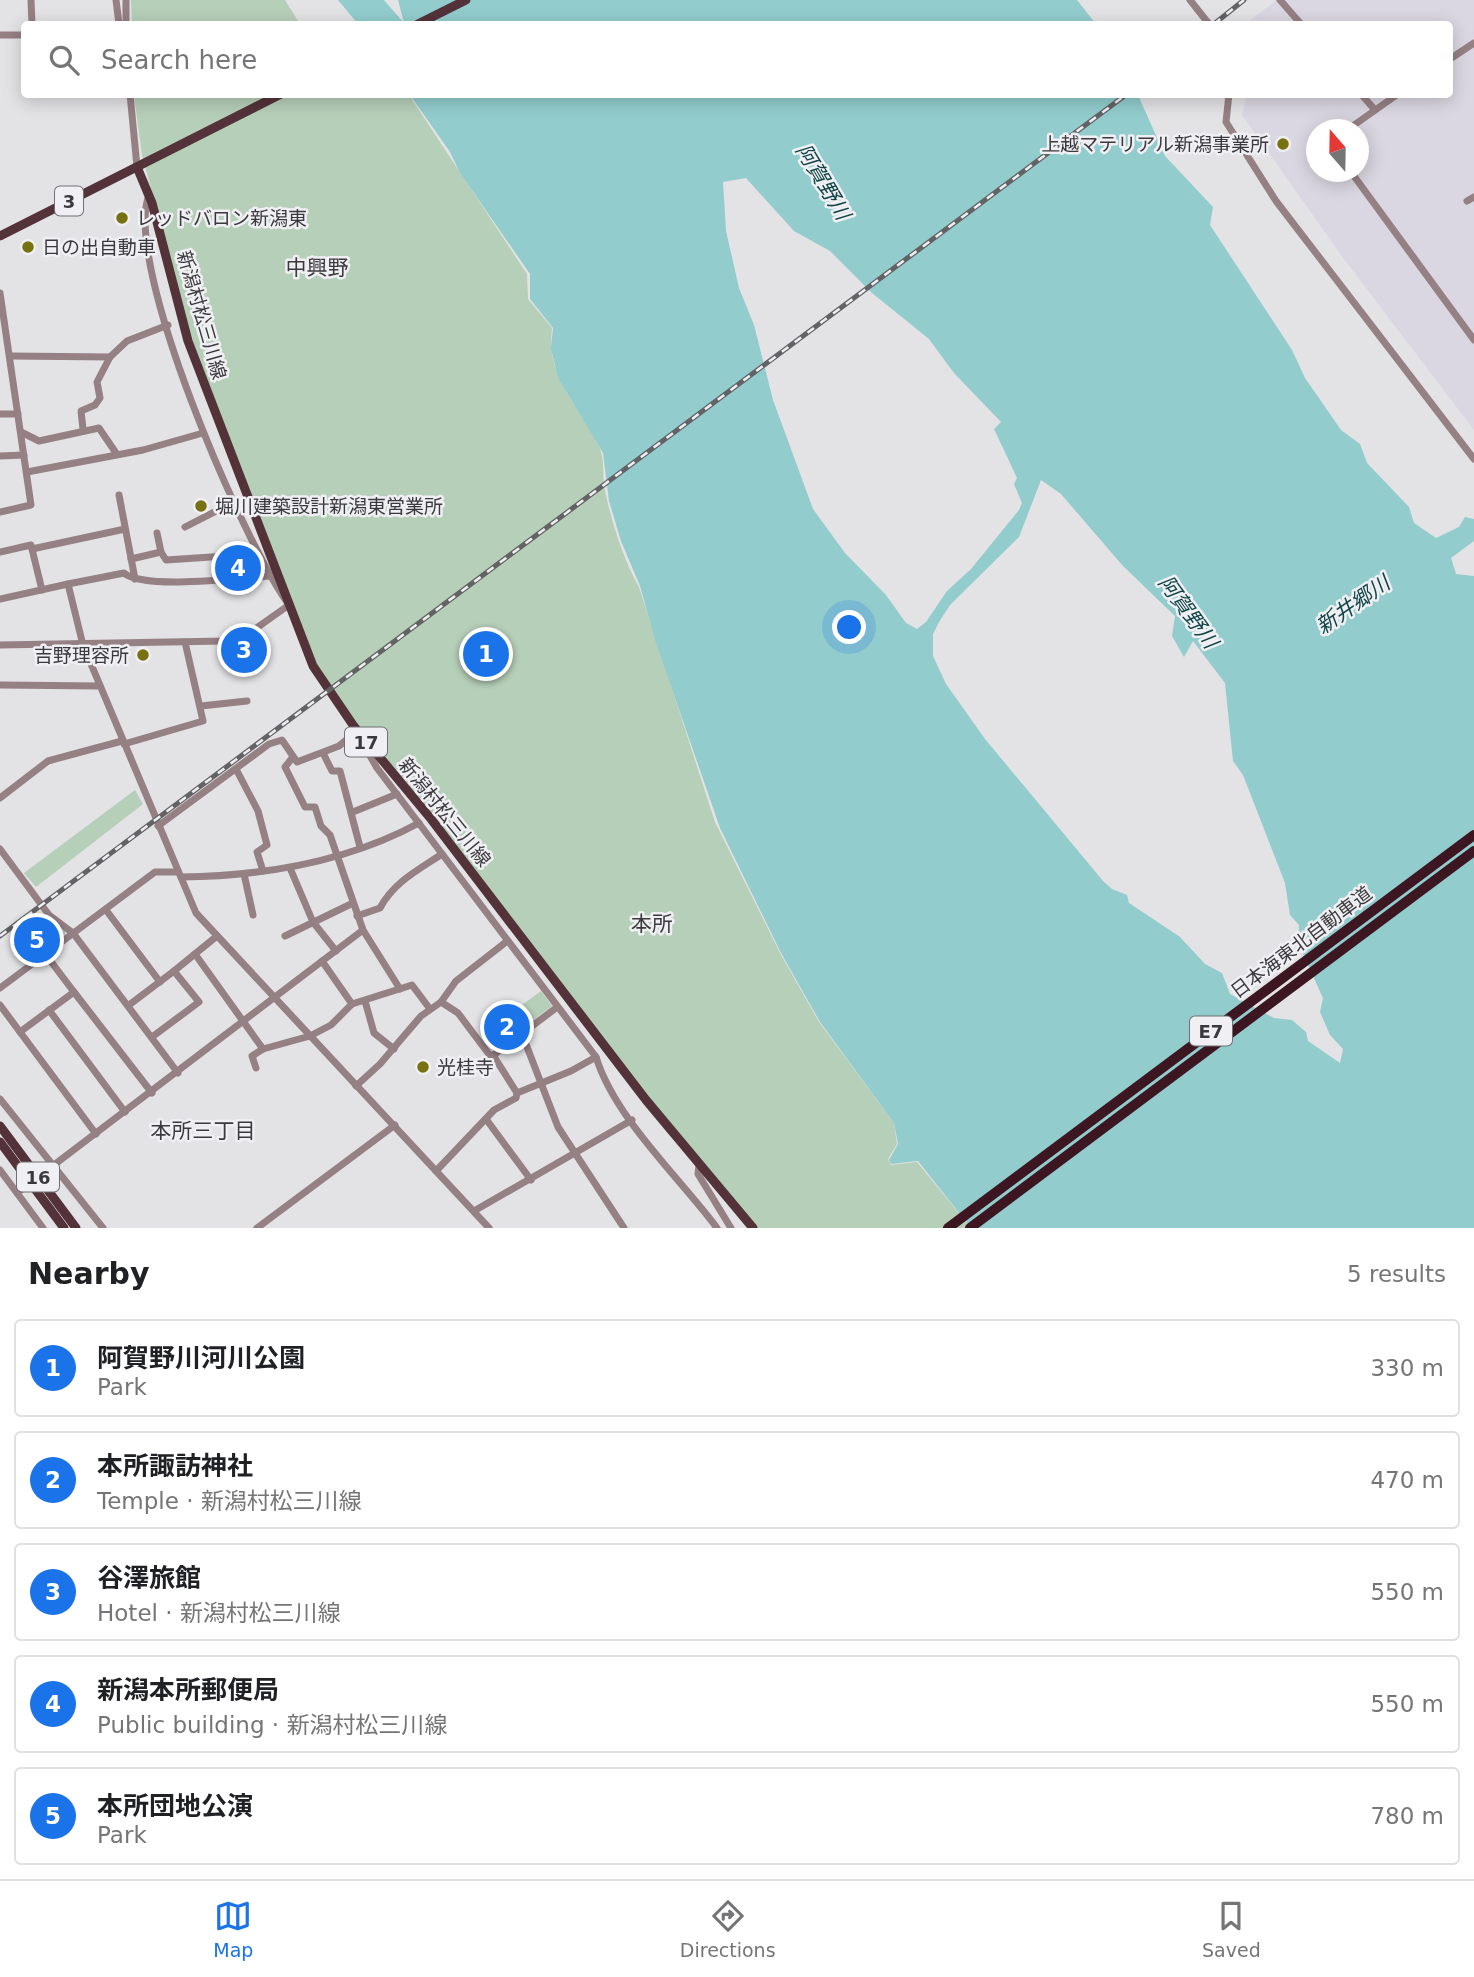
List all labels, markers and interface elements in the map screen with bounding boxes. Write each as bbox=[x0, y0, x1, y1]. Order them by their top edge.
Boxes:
search box bbox=[21, 21, 1453, 98]
icon: search bbox=[45, 41, 83, 79]
text: Search here bbox=[101, 45, 257, 75]
north arrow bbox=[1306, 119, 1369, 182]
place label: 上越マテリアル新潟事業所 bbox=[1041, 133, 1269, 155]
marker: 上越マテリアル新潟事業所 bbox=[1275, 136, 1291, 152]
water label: 阿賀野川 bbox=[791, 140, 856, 226]
road number: 3 bbox=[55, 186, 83, 216]
place label: レッドバロン新潟東 bbox=[136, 207, 307, 229]
marker: レッドバロン新潟東 bbox=[114, 210, 130, 226]
place label: 日の出自動車 bbox=[42, 236, 156, 258]
marker: 日の出自動車 bbox=[20, 239, 36, 255]
street label: 新潟村松三川線 bbox=[173, 248, 231, 382]
district label: 中興野 bbox=[286, 256, 349, 280]
place label: 堀川建築設計新潟東営業所 bbox=[215, 495, 443, 517]
marker: 堀川建築設計新潟東営業所 bbox=[193, 498, 209, 514]
pin: 4 bbox=[215, 542, 261, 594]
water label: 新井郷川 bbox=[1312, 570, 1396, 639]
water label: 阿賀野川 bbox=[1154, 571, 1224, 655]
your location bbox=[832, 610, 866, 644]
pin: 3 bbox=[221, 624, 267, 676]
pin: 1 bbox=[463, 628, 509, 680]
place label: 吉野理容所 bbox=[34, 644, 129, 666]
marker: 吉野理容所 bbox=[135, 647, 151, 663]
road number: 17 bbox=[345, 728, 387, 756]
street label: 新潟村松三川線 bbox=[395, 753, 495, 871]
street label: 日本海東北自動車道 bbox=[1226, 882, 1376, 1002]
district label: 本所 bbox=[631, 912, 673, 936]
pin: 5 bbox=[14, 914, 60, 966]
pin: 2 bbox=[484, 1001, 530, 1053]
road number: E7 bbox=[1190, 1016, 1232, 1046]
place label: 光桂寺 bbox=[437, 1056, 494, 1078]
marker: 光桂寺 bbox=[415, 1059, 431, 1075]
district label: 本所三丁目 bbox=[151, 1119, 256, 1143]
road number: 16 bbox=[17, 1162, 59, 1192]
text: Nearby bbox=[28, 1256, 150, 1291]
text: 5 results bbox=[1347, 1261, 1446, 1287]
text: 阿賀野川河川公園 bbox=[97, 1343, 305, 1373]
text: 1 bbox=[45, 1355, 61, 1381]
text: 330 m bbox=[1370, 1355, 1444, 1381]
text: Park bbox=[97, 1374, 147, 1400]
text: 本所諏訪神社 bbox=[97, 1451, 253, 1481]
text: 2 bbox=[45, 1467, 61, 1493]
text: 470 m bbox=[1370, 1467, 1444, 1493]
text: Temple · 新潟村松三川線 bbox=[97, 1488, 362, 1514]
text: 谷澤旅館 bbox=[97, 1563, 201, 1593]
text: 3 bbox=[45, 1579, 61, 1605]
text: 550 m bbox=[1370, 1579, 1444, 1605]
text: Hotel · 新潟村松三川線 bbox=[97, 1600, 341, 1626]
text: 新潟本所郵便局 bbox=[97, 1675, 279, 1705]
text: 4 bbox=[45, 1691, 61, 1717]
text: 550 m bbox=[1370, 1691, 1444, 1717]
text: Public building · 新潟村松三川線 bbox=[97, 1712, 447, 1738]
text: 本所団地公演 bbox=[97, 1791, 253, 1821]
text: 5 bbox=[45, 1803, 61, 1829]
text: 780 m bbox=[1370, 1803, 1444, 1829]
text: Park bbox=[97, 1822, 147, 1848]
tab: Map bbox=[213, 1897, 253, 1961]
tab: Directions bbox=[680, 1897, 776, 1961]
tab: Saved bbox=[1202, 1897, 1261, 1961]

